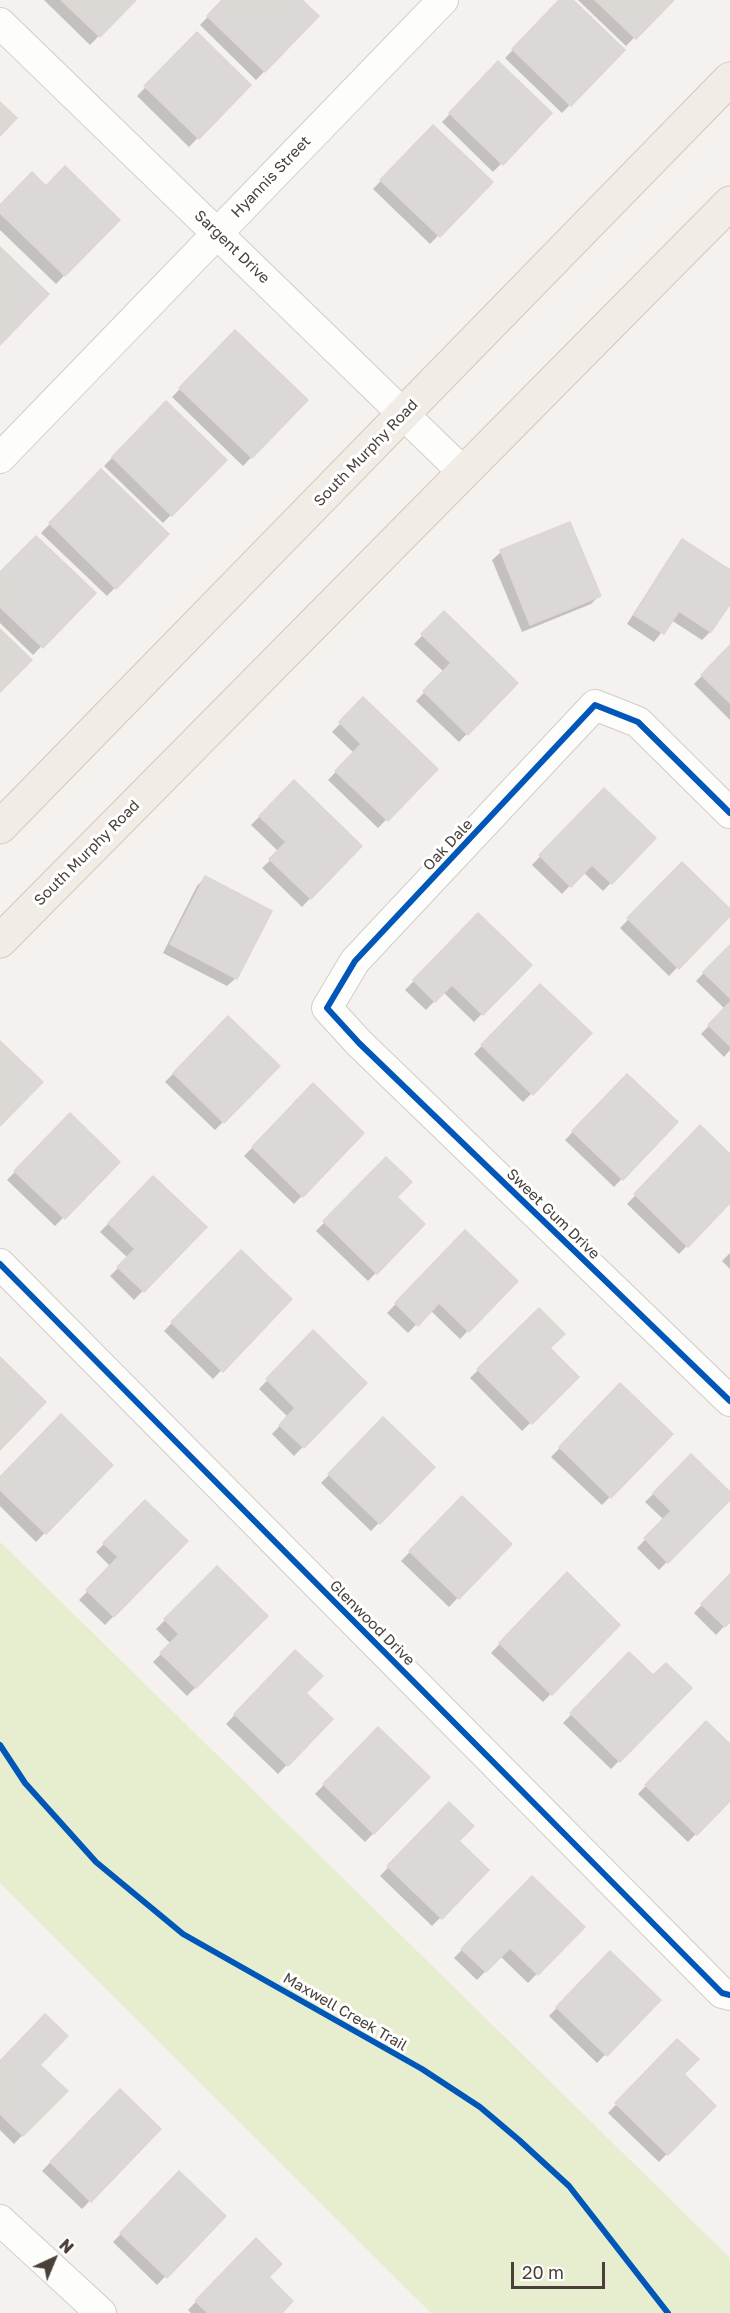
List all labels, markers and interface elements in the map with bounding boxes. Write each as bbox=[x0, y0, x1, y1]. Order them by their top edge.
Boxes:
street label: Hyannis Street bbox=[228, 132, 314, 222]
street label: Sargent Drive bbox=[191, 207, 273, 287]
street label: South Murphy Road bbox=[310, 396, 422, 510]
street label: South Murphy Road bbox=[31, 797, 143, 909]
street label: Oak Dale bbox=[420, 815, 476, 875]
street label: Sweet Gum Drive bbox=[503, 1165, 603, 1263]
street label: Glenwood Drive bbox=[326, 1577, 418, 1669]
street label: Maxwell Creek Trail bbox=[280, 1969, 410, 2055]
north arrow bbox=[24, 2229, 84, 2289]
text: N bbox=[55, 2235, 78, 2257]
scale bar bbox=[514, 2250, 608, 2288]
text: 20 m bbox=[522, 2261, 564, 2283]

